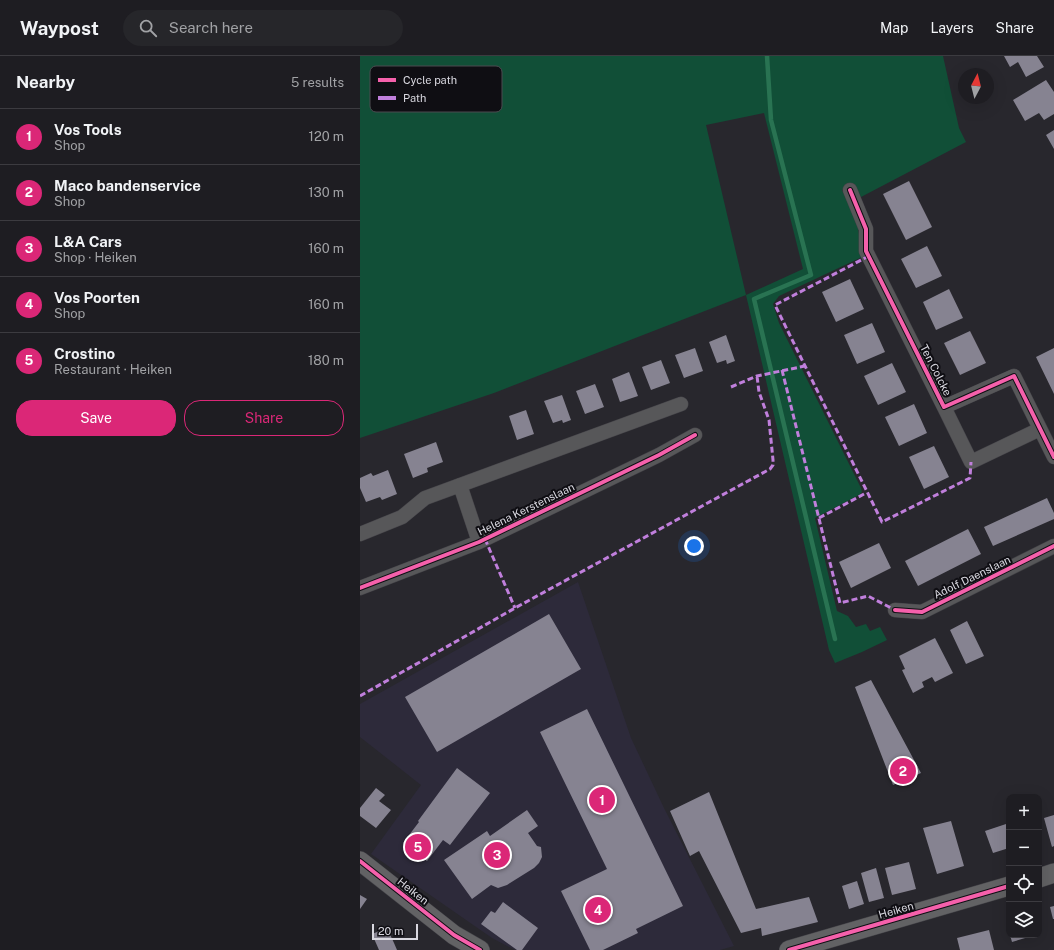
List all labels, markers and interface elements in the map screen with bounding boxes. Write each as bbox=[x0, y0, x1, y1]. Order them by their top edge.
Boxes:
search box bbox=[123, 10, 403, 46]
text: Waypost bbox=[20, 17, 99, 39]
icon: search bbox=[137, 17, 159, 39]
text: Search here bbox=[169, 19, 253, 36]
text: Map bbox=[880, 20, 908, 36]
text: Layers bbox=[930, 20, 974, 36]
text: Share bbox=[996, 20, 1034, 36]
legend bbox=[370, 66, 502, 112]
north arrow bbox=[958, 68, 994, 104]
text: Nearby bbox=[16, 72, 75, 92]
text: Cycle path bbox=[403, 74, 457, 86]
text: 5 results bbox=[291, 75, 344, 90]
text: Path bbox=[403, 92, 426, 104]
text: Vos Tools bbox=[54, 121, 122, 138]
text: 1 bbox=[26, 129, 32, 144]
text: 120 m bbox=[309, 129, 344, 144]
text: Shop bbox=[54, 138, 85, 153]
text: Maco bandenservice bbox=[54, 177, 201, 194]
text: 2 bbox=[25, 185, 33, 200]
text: 130 m bbox=[308, 185, 344, 200]
text: Shop bbox=[54, 194, 85, 209]
text: L&A Cars bbox=[54, 233, 122, 250]
text: 3 bbox=[25, 241, 33, 256]
text: 160 m bbox=[308, 241, 344, 256]
text: Shop · Heiken bbox=[54, 250, 137, 265]
text: Vos Poorten bbox=[54, 289, 140, 306]
text: 4 bbox=[25, 297, 33, 312]
text: 160 m bbox=[308, 297, 344, 312]
text: Shop bbox=[54, 306, 85, 321]
street label: Ten Colcke bbox=[918, 342, 954, 398]
text: Crostino bbox=[54, 345, 115, 362]
text: 5 bbox=[25, 353, 33, 368]
text: 180 m bbox=[308, 353, 344, 368]
text: Restaurant · Heiken bbox=[54, 362, 172, 377]
button: Save bbox=[16, 400, 176, 436]
button: Share bbox=[184, 400, 344, 436]
street label: Helena Kerstenslaan bbox=[476, 480, 576, 538]
your location bbox=[684, 536, 704, 556]
street label: Adolf Daenslaan bbox=[932, 553, 1012, 601]
pin: 2 bbox=[890, 756, 916, 786]
pin: 1 bbox=[589, 785, 615, 815]
map controls bbox=[1006, 794, 1042, 938]
button: + bbox=[1006, 794, 1042, 830]
button: − bbox=[1006, 830, 1042, 866]
pin: 5 bbox=[405, 832, 431, 862]
pin: 3 bbox=[484, 840, 510, 870]
button: locate bbox=[1006, 866, 1042, 902]
street label: Heiken bbox=[395, 875, 431, 907]
pin: 4 bbox=[585, 895, 611, 925]
street label: Heiken bbox=[877, 899, 915, 921]
button: layers bbox=[1006, 902, 1042, 938]
scale bar bbox=[372, 922, 418, 941]
text: 20 m bbox=[378, 925, 403, 937]

